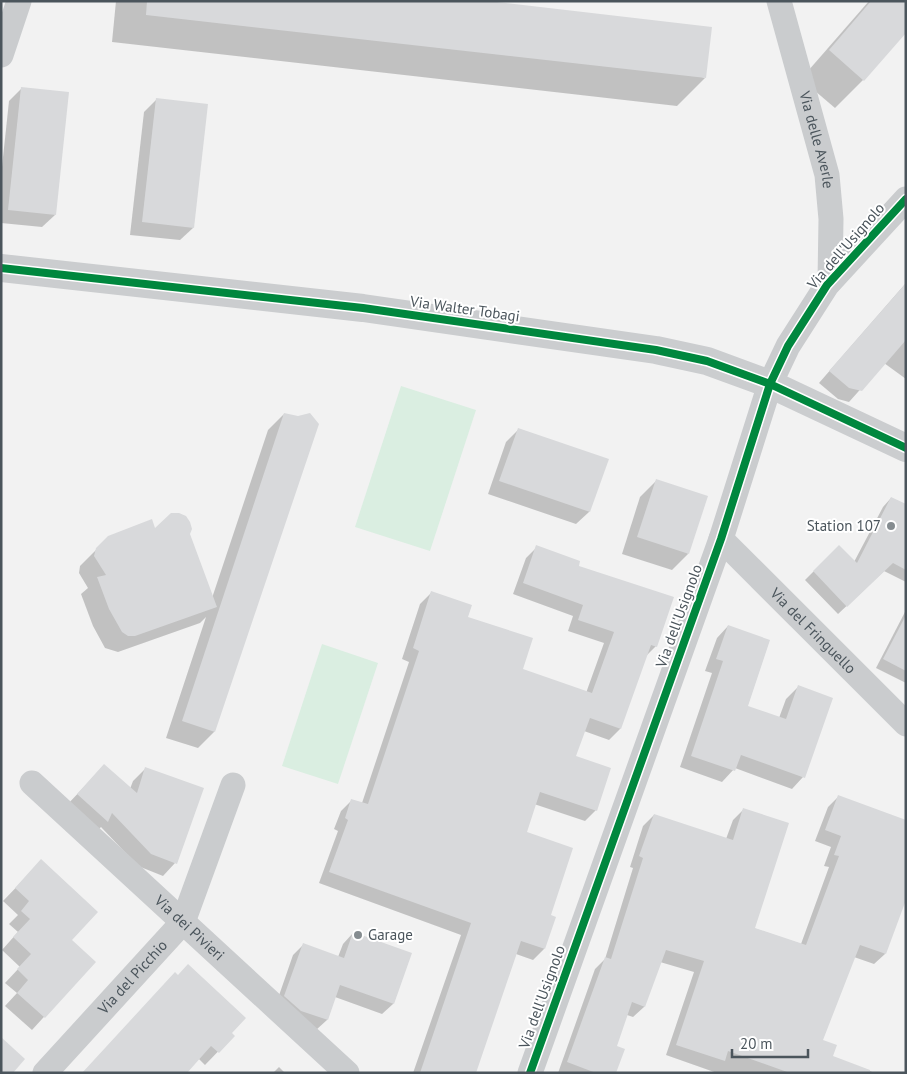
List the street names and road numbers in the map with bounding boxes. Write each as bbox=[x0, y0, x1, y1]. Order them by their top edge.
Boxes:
street label: Via delle Averle bbox=[795, 88, 838, 189]
street label: Via dell'Usignolo bbox=[802, 198, 888, 294]
street label: Via Walter Tobagi bbox=[408, 291, 521, 326]
street label: Via dell'Usignolo bbox=[651, 562, 706, 671]
street label: Via del Fringuello bbox=[766, 583, 860, 678]
street label: Via dei Pivieri bbox=[150, 890, 229, 964]
street label: Via del Picchio bbox=[93, 936, 171, 1019]
street label: Via dell'Usignolo bbox=[514, 943, 569, 1052]

